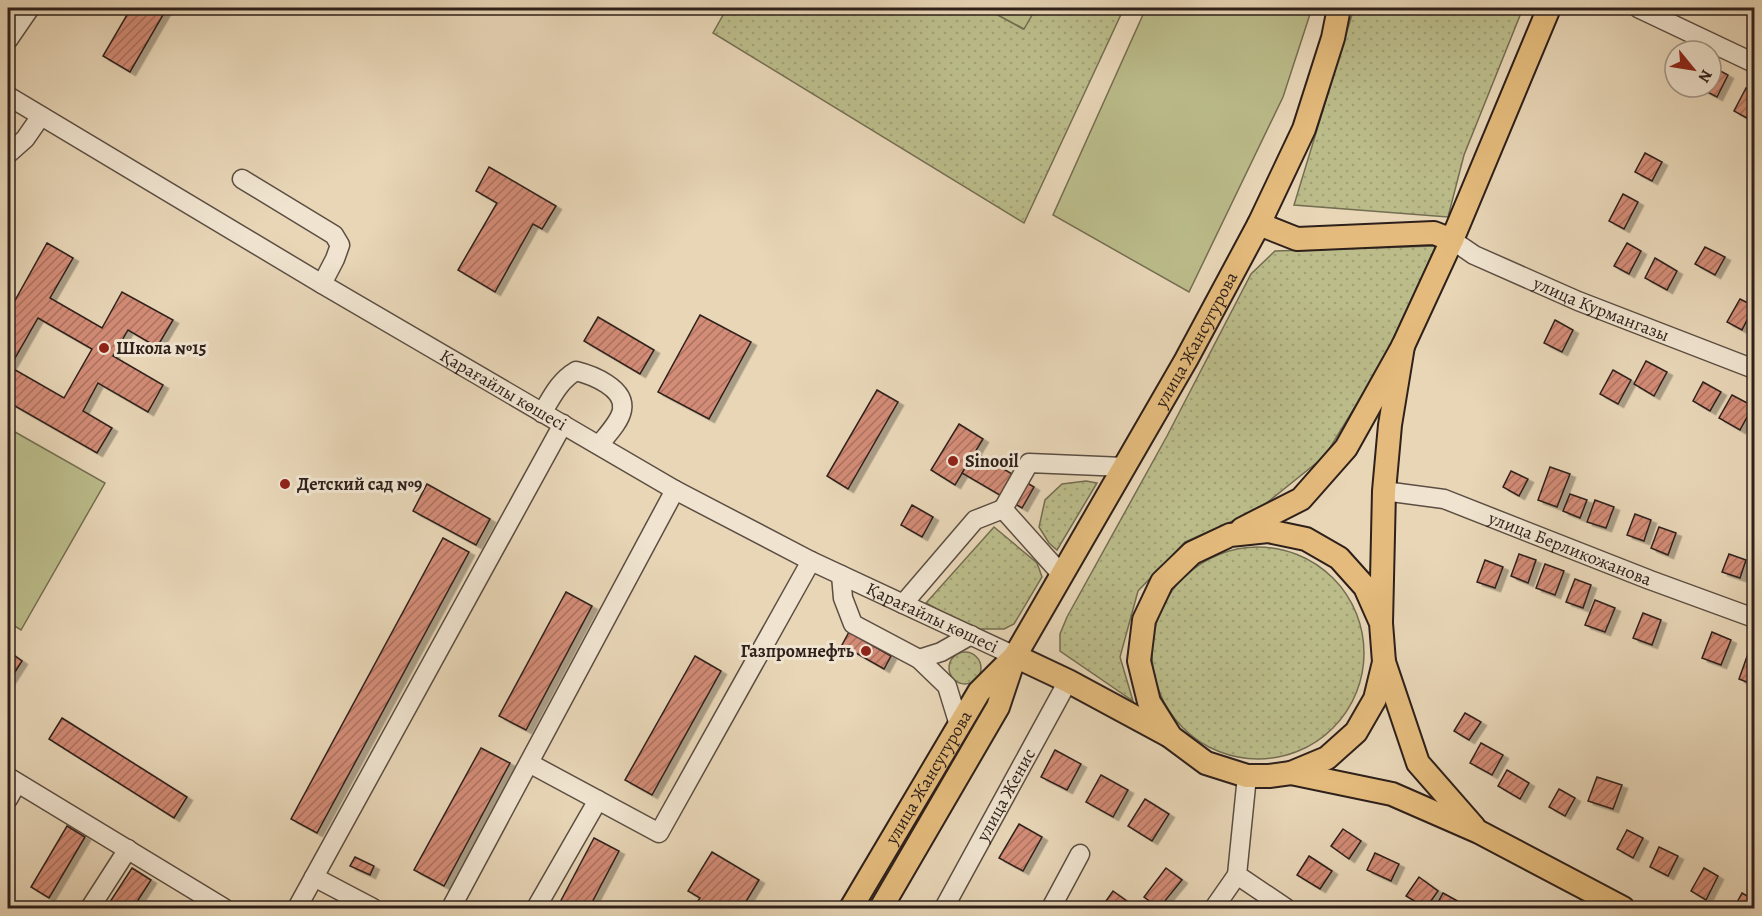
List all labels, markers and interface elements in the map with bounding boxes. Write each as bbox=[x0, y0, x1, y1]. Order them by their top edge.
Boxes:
north arrow bbox=[1663, 39, 1723, 99]
text: N bbox=[1693, 65, 1718, 87]
street label: улица Жансугурова bbox=[1149, 267, 1244, 413]
street label: улица Курмангазы bbox=[1529, 270, 1673, 347]
place label: Школа №15 bbox=[116, 336, 207, 360]
marker: Школа №15 bbox=[97, 341, 111, 355]
street label: Қарағайлы көшесі bbox=[436, 344, 571, 436]
place label: Sinooil bbox=[965, 449, 1019, 473]
marker: Sinooil bbox=[946, 454, 960, 468]
place label: Детский сад №9 bbox=[297, 472, 422, 496]
marker: Детский сад №9 bbox=[278, 477, 292, 491]
street label: улица Берликожанова bbox=[1484, 505, 1656, 592]
street label: Қарағайлы көшесі bbox=[863, 577, 1002, 659]
place label: Газпромнефть bbox=[740, 639, 855, 663]
marker: Газпромнефть bbox=[859, 644, 873, 658]
street label: улица Жансугурова bbox=[879, 705, 978, 849]
street label: улица Женис bbox=[970, 744, 1041, 846]

